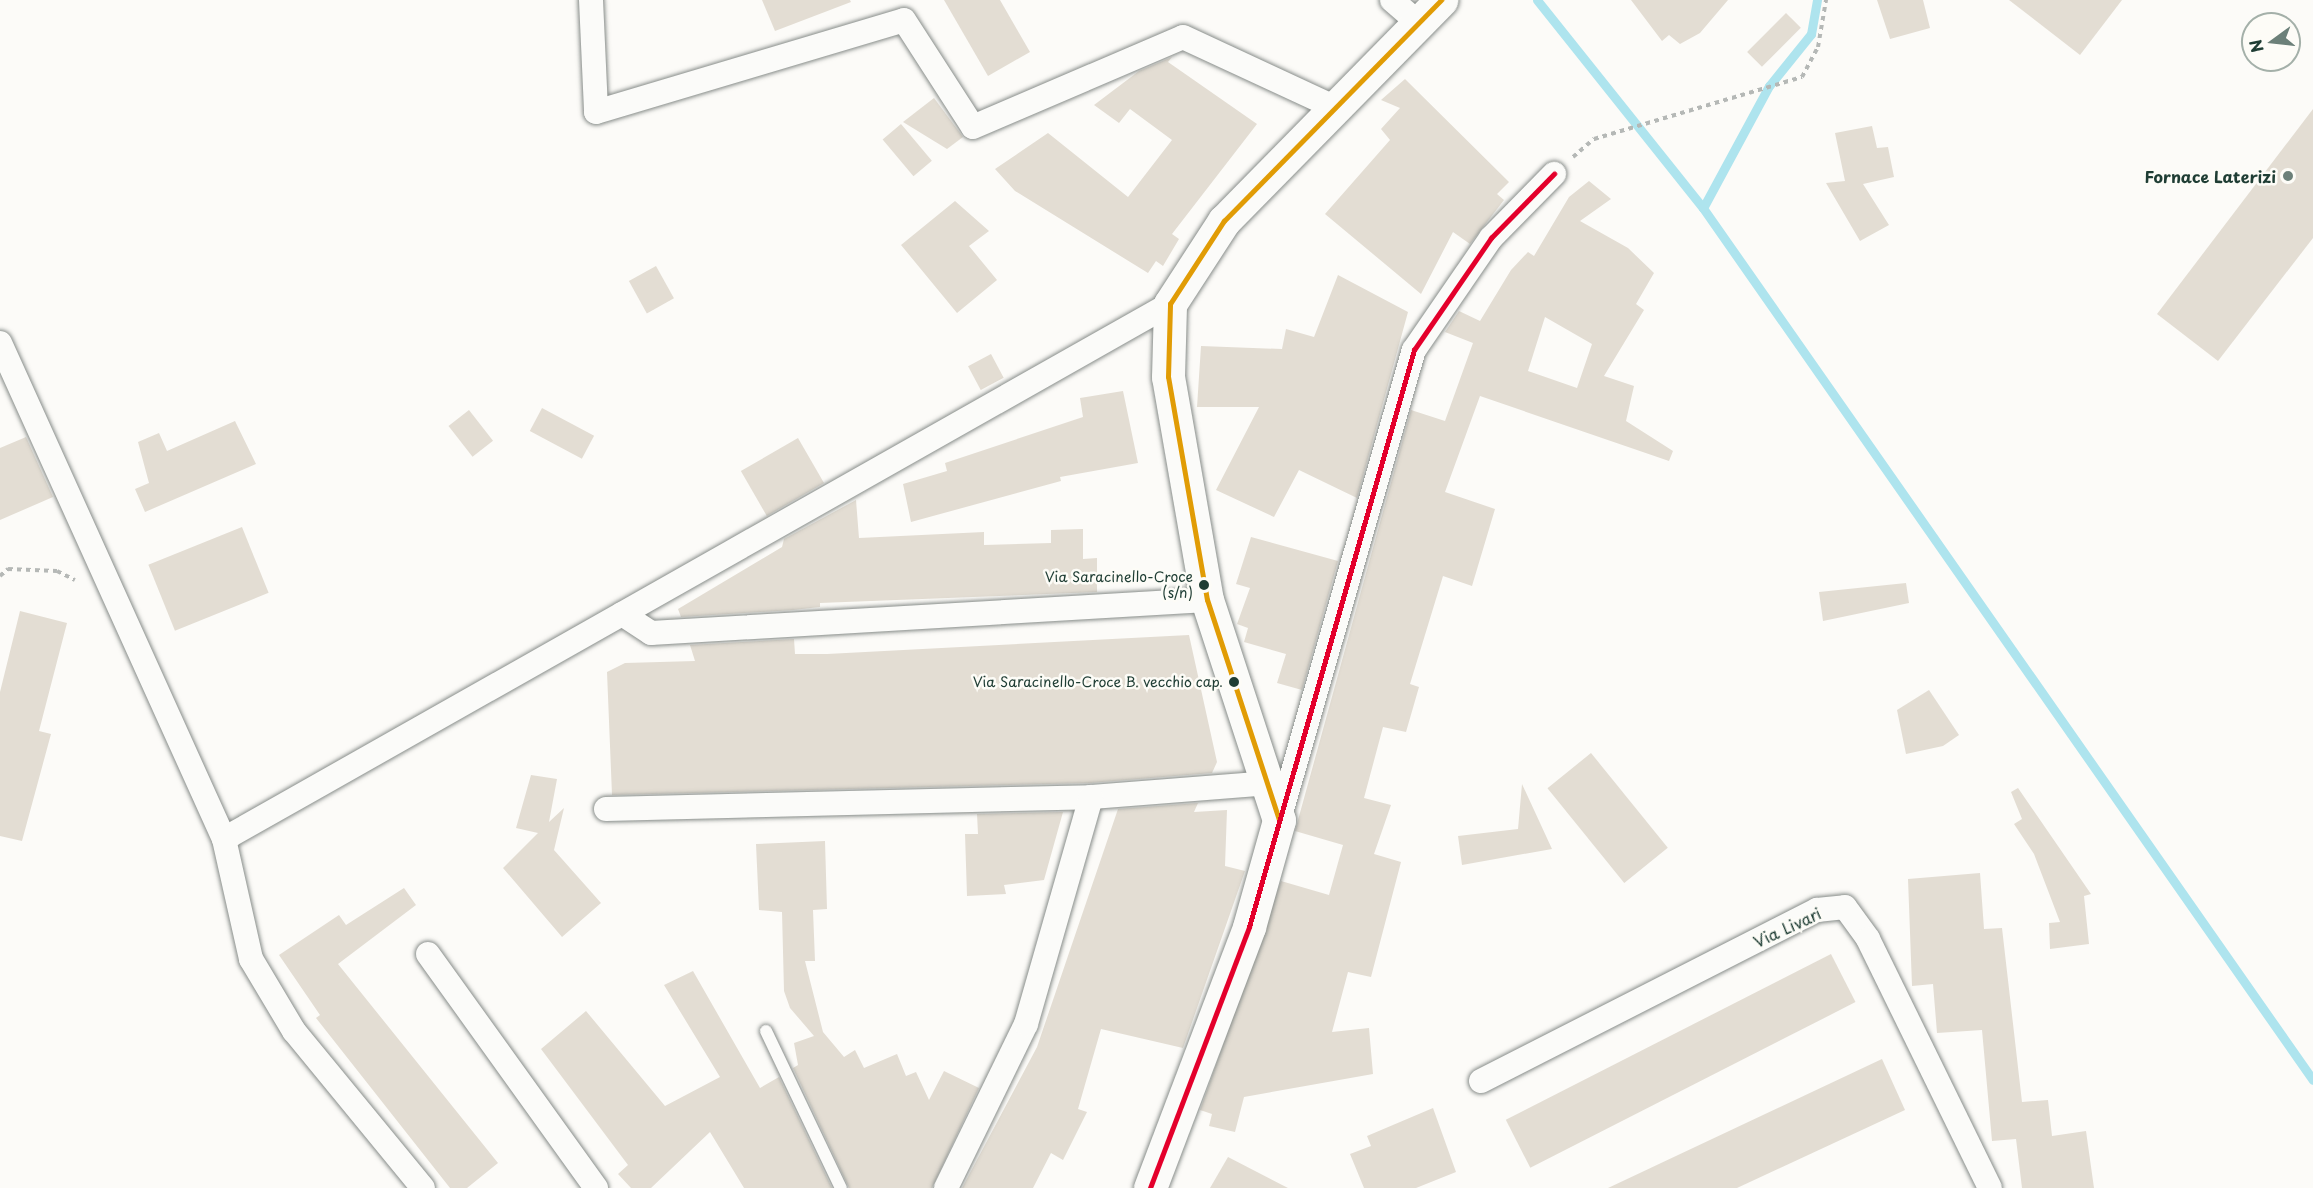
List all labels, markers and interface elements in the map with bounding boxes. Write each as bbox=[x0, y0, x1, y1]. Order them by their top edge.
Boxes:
north arrow bbox=[2241, 12, 2301, 72]
text: N bbox=[2242, 37, 2269, 55]
place label: Fornace Laterizi bbox=[2144, 166, 2276, 186]
marker: Fornace Laterizi bbox=[2281, 169, 2295, 183]
place label: Via Saracinello-Croce (s/n) bbox=[1046, 569, 1193, 602]
marker: Via Saracinello-Croce (s/n) bbox=[1198, 579, 1210, 591]
place label: Via Saracinello-Croce B. vecchio cap. bbox=[972, 674, 1223, 690]
marker: Via Saracinello-Croce B. vecchio cap. bbox=[1228, 676, 1240, 688]
street label: Via Livari bbox=[1750, 903, 1824, 951]

